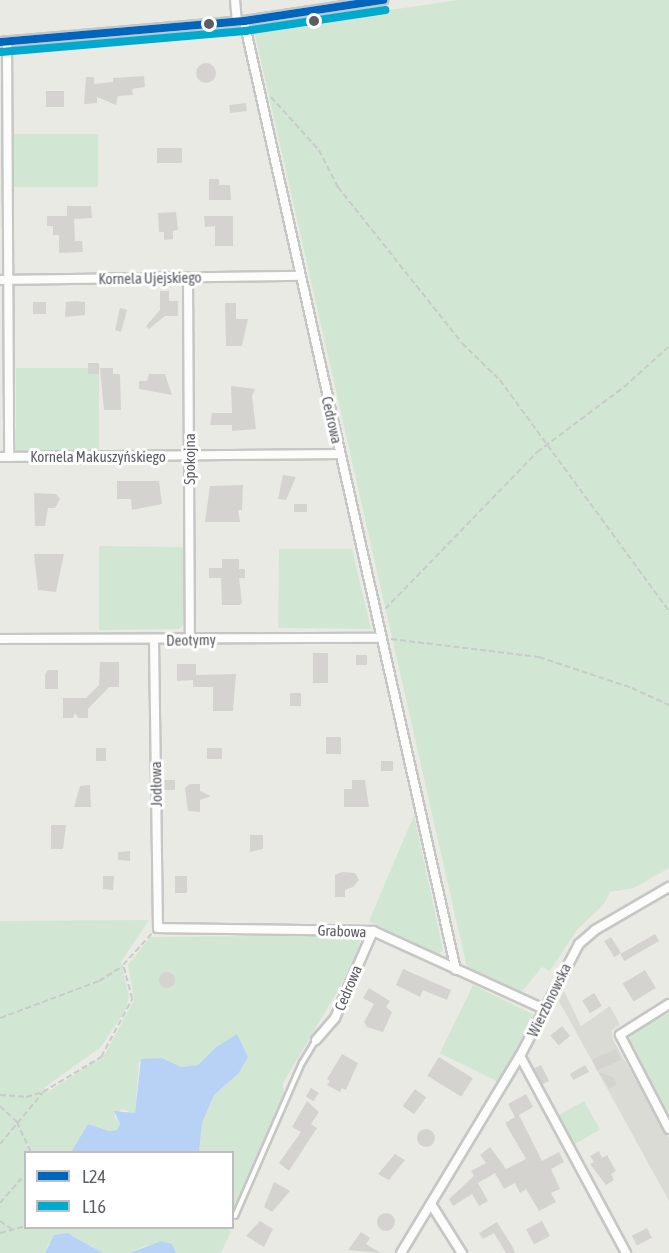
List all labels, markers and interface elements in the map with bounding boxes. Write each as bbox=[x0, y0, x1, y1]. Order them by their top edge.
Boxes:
unlabelled marker bbox=[308, 15, 320, 27]
unlabelled marker bbox=[203, 18, 215, 30]
street label: Kornela Ujejskiego bbox=[98, 268, 202, 288]
street label: Cedrowa bbox=[318, 395, 346, 445]
street label: Spokojna bbox=[181, 433, 199, 485]
street label: Kornela Makuszyńskiego bbox=[30, 448, 166, 466]
street label: Deotymy bbox=[166, 631, 216, 649]
street label: Jodłowa bbox=[147, 761, 165, 807]
street label: Grabowa bbox=[317, 921, 367, 941]
street label: Wierzbnowska bbox=[523, 960, 575, 1040]
street label: Cedrowa bbox=[330, 963, 366, 1013]
legend bbox=[24, 1151, 234, 1229]
text: L24 bbox=[82, 1166, 106, 1187]
text: L16 bbox=[82, 1196, 106, 1217]

